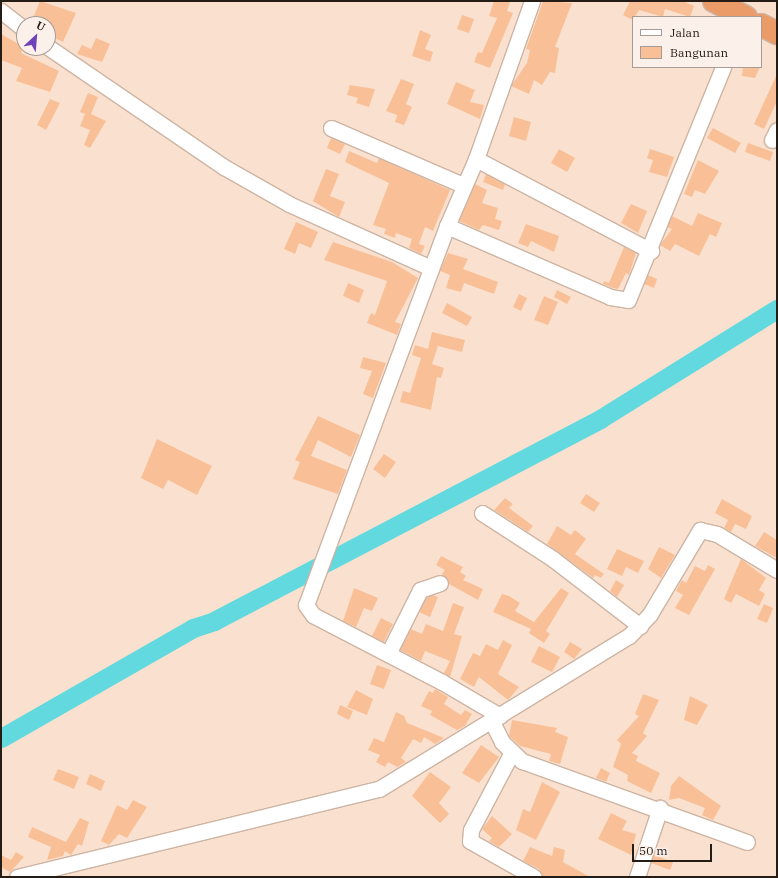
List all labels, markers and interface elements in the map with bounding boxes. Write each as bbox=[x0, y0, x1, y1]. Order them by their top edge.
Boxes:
north arrow bbox=[16, 16, 56, 56]
legend bbox=[632, 16, 762, 68]
text: U bbox=[34, 18, 48, 34]
text: Jalan bbox=[670, 25, 700, 40]
text: Bangunan bbox=[670, 45, 728, 60]
scale bar bbox=[634, 836, 714, 862]
text: 50 m bbox=[639, 843, 668, 858]

